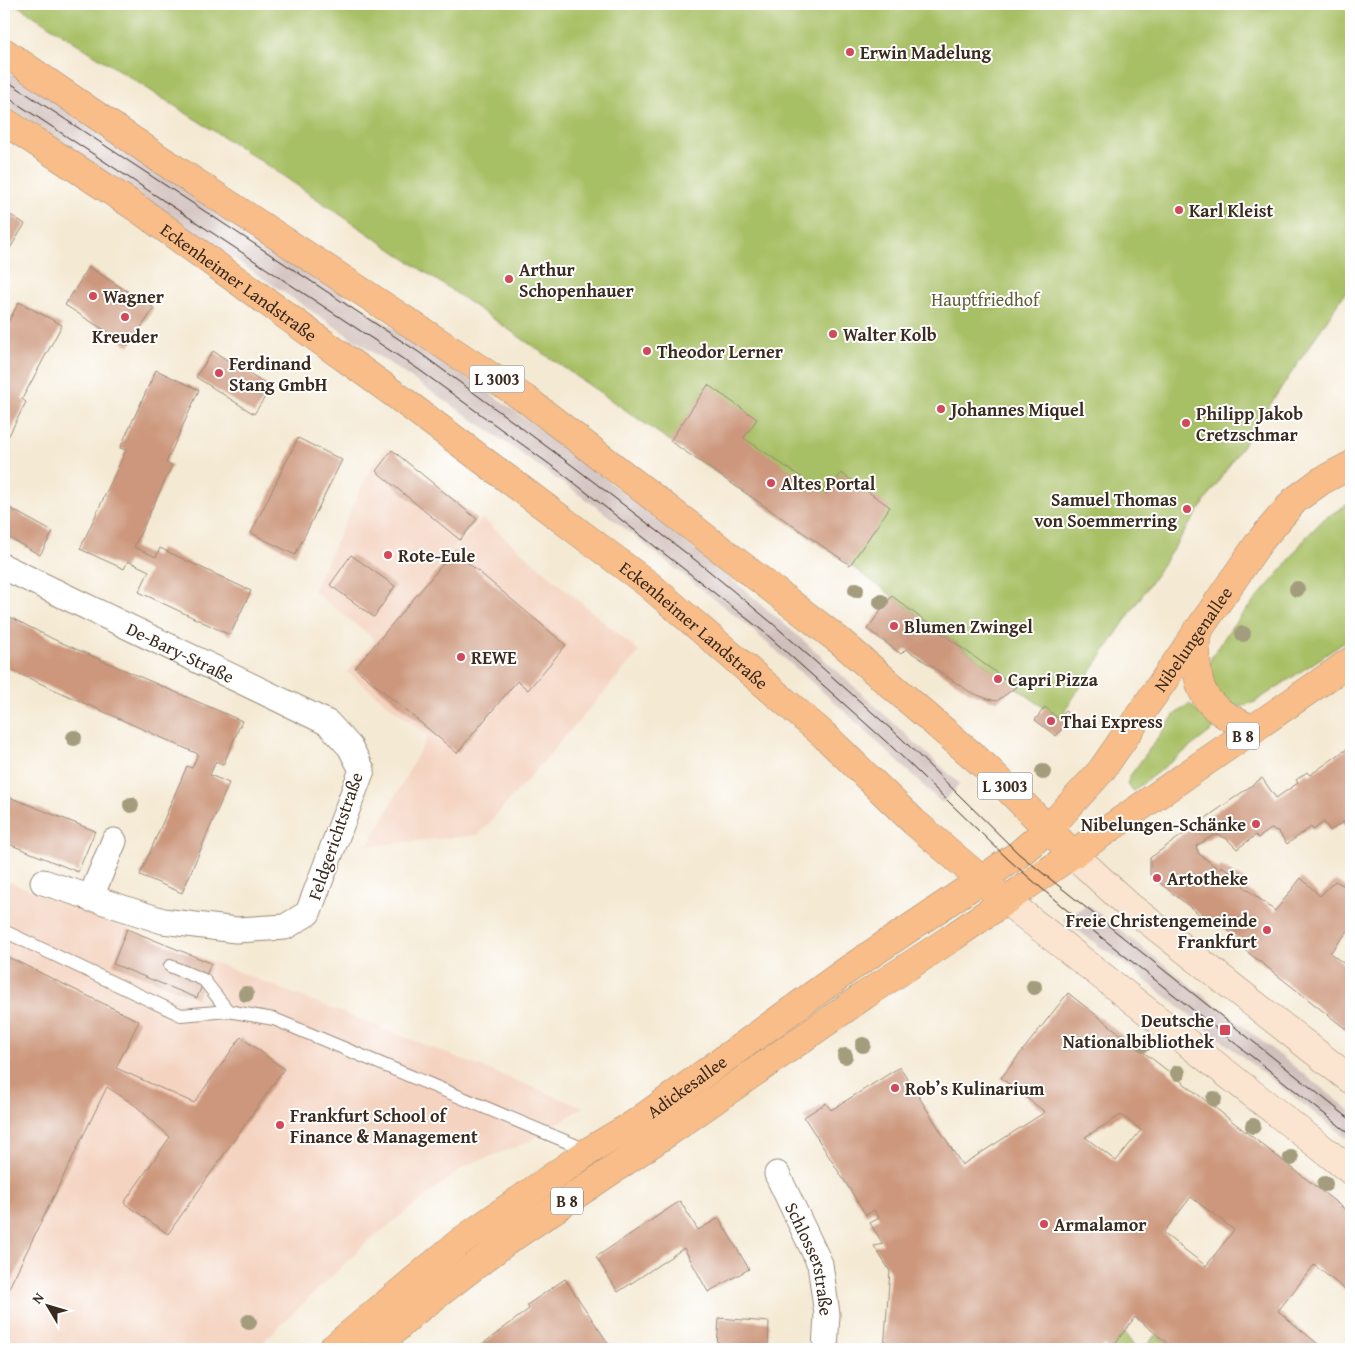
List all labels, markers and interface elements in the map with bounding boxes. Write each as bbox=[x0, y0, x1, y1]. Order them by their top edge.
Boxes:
place label: Erwin Madelung bbox=[860, 39, 991, 66]
marker: Erwin Madelung bbox=[844, 46, 856, 58]
place label: Karl Kleist bbox=[1189, 197, 1274, 224]
marker: Karl Kleist bbox=[1173, 204, 1185, 216]
street label: Eckenheimer Landstraße bbox=[155, 216, 323, 348]
place label: Arthur Schopenhauer bbox=[519, 256, 634, 304]
marker: Arthur Schopenhauer bbox=[503, 273, 515, 285]
place label: Wagner bbox=[103, 283, 165, 310]
park label: Hauptfriedhof bbox=[931, 286, 1041, 313]
marker: Wagner bbox=[87, 290, 99, 302]
marker: Kreuder bbox=[119, 311, 131, 323]
place label: Walter Kolb bbox=[843, 321, 937, 348]
place label: Kreuder bbox=[92, 323, 159, 350]
marker: Walter Kolb bbox=[827, 328, 839, 340]
place label: Theodor Lerner bbox=[657, 338, 784, 365]
marker: Theodor Lerner bbox=[641, 345, 653, 357]
place label: Ferdinand Stang GmbH bbox=[229, 350, 327, 398]
road number: L 3003 bbox=[470, 366, 524, 392]
marker: Ferdinand Stang GmbH bbox=[213, 367, 225, 379]
place label: Johannes Miquel bbox=[948, 396, 1085, 423]
place label: Philipp Jakob Cretzschmar bbox=[1196, 400, 1303, 448]
marker: Johannes Miquel bbox=[935, 403, 947, 415]
marker: Philipp Jakob Cretzschmar bbox=[1180, 417, 1192, 429]
place label: Altes Portal bbox=[781, 470, 876, 497]
marker: Altes Portal bbox=[765, 477, 777, 489]
place label: Samuel Thomas von Soemmerring bbox=[1034, 486, 1178, 534]
marker: Samuel Thomas von Soemmerring bbox=[1181, 503, 1193, 515]
place label: Rote-Eule bbox=[398, 542, 475, 569]
marker: Rote-Eule bbox=[382, 549, 394, 561]
street label: Eckenheimer Landstraße bbox=[614, 554, 775, 695]
street label: Nibelungenallee bbox=[1146, 581, 1238, 697]
place label: Blumen Zwingel bbox=[904, 613, 1033, 640]
street label: De-Bary-Straße bbox=[122, 615, 239, 690]
marker: Blumen Zwingel bbox=[888, 620, 900, 632]
place label: REWE bbox=[471, 644, 517, 671]
marker: REWE bbox=[455, 651, 467, 663]
place label: Capri Pizza bbox=[1008, 666, 1099, 693]
marker: Capri Pizza bbox=[992, 673, 1004, 685]
place label: Thai Express bbox=[1061, 708, 1163, 735]
marker: Thai Express bbox=[1045, 715, 1057, 727]
road number: B 8 bbox=[1227, 722, 1259, 749]
street label: Feldgerichtstraße bbox=[301, 768, 369, 904]
road number: L 3003 bbox=[978, 772, 1032, 799]
place label: Nibelungen-Schänke bbox=[1081, 811, 1246, 838]
marker: Nibelungen-Schänke bbox=[1250, 818, 1262, 830]
place label: Artotheke bbox=[1167, 865, 1248, 892]
marker: Artotheke bbox=[1151, 872, 1163, 884]
place label: Freie Christengemeinde Frankfurt bbox=[1066, 907, 1257, 955]
marker: Freie Christengemeinde Frankfurt bbox=[1261, 924, 1273, 936]
place label: Deutsche Nationalbibliothek bbox=[1063, 1007, 1215, 1055]
marker: Deutsche Nationalbibliothek bbox=[1218, 1023, 1232, 1037]
street label: Adickesallee bbox=[641, 1048, 732, 1124]
place label: Rob’s Kulinarium bbox=[905, 1075, 1045, 1102]
marker: Rob’s Kulinarium bbox=[889, 1082, 901, 1094]
place label: Frankfurt School of Finance & Management bbox=[290, 1102, 478, 1150]
marker: Frankfurt School of Finance & Management bbox=[274, 1119, 286, 1131]
road number: B 8 bbox=[551, 1188, 583, 1214]
street label: Schlosserstraße bbox=[779, 1197, 841, 1317]
place label: Armalamor bbox=[1054, 1211, 1147, 1238]
marker: Armalamor bbox=[1038, 1218, 1050, 1230]
north arrow bbox=[22, 1280, 72, 1330]
text: N bbox=[27, 1288, 49, 1308]

